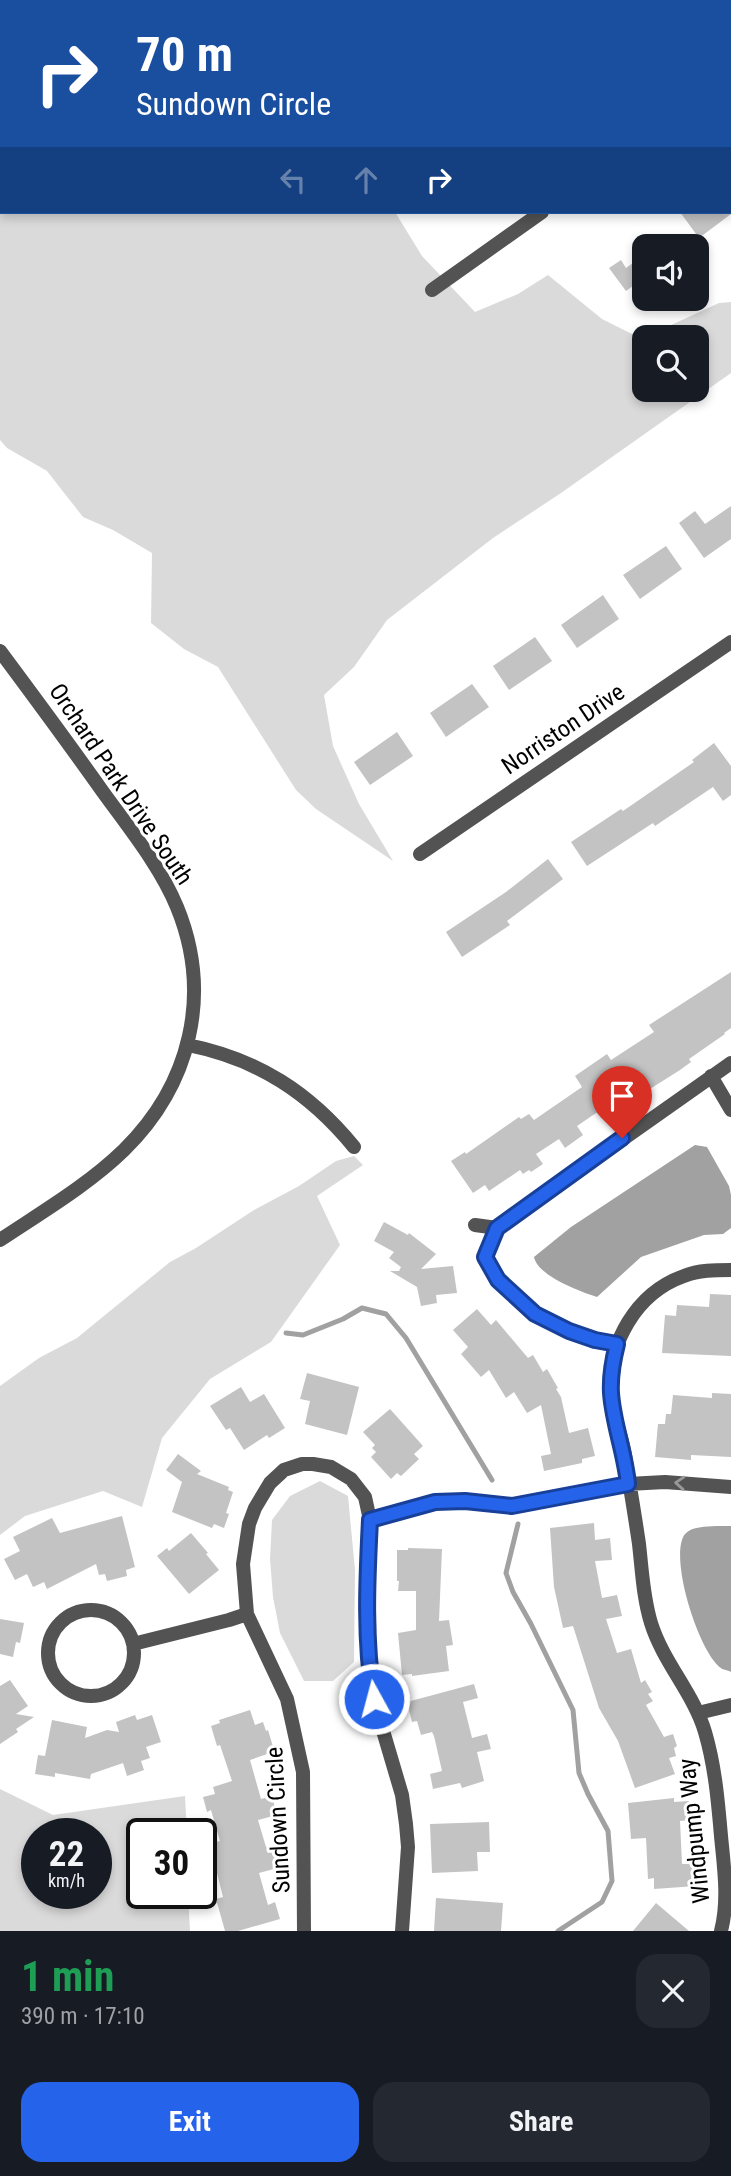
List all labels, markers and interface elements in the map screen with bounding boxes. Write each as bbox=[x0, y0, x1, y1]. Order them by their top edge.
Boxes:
text: 70 m bbox=[136, 26, 233, 83]
icon: right bbox=[21, 28, 112, 119]
text: Sundown Circle bbox=[136, 85, 331, 123]
icon: left bbox=[274, 161, 312, 199]
icon: ahead bbox=[347, 161, 385, 199]
icon: right bbox=[420, 161, 458, 199]
map controls bbox=[632, 234, 709, 402]
button: sound bbox=[632, 234, 709, 311]
button: search bbox=[632, 325, 709, 402]
street label: Orchard Park Drive South bbox=[43, 678, 199, 890]
street label: Norriston Drive bbox=[496, 678, 630, 780]
pin bbox=[592, 1066, 652, 1138]
icon: arrive bbox=[603, 1077, 641, 1115]
one-way arrow bbox=[674, 1476, 685, 1491]
position arrow bbox=[337, 1662, 411, 1736]
street label: Sundown Circle bbox=[260, 1746, 296, 1894]
street label: Windpump Way bbox=[672, 1757, 716, 1905]
speed limit sign: 30 bbox=[126, 1818, 217, 1909]
text: 22 bbox=[49, 1834, 84, 1875]
text: km/h bbox=[48, 1870, 85, 1891]
text: 1 min bbox=[21, 1952, 114, 2001]
button: close bbox=[636, 1954, 710, 2028]
text: 390 m · 17:10 bbox=[21, 2003, 145, 2030]
button: Exit bbox=[21, 2082, 359, 2162]
button: Share bbox=[373, 2082, 710, 2162]

